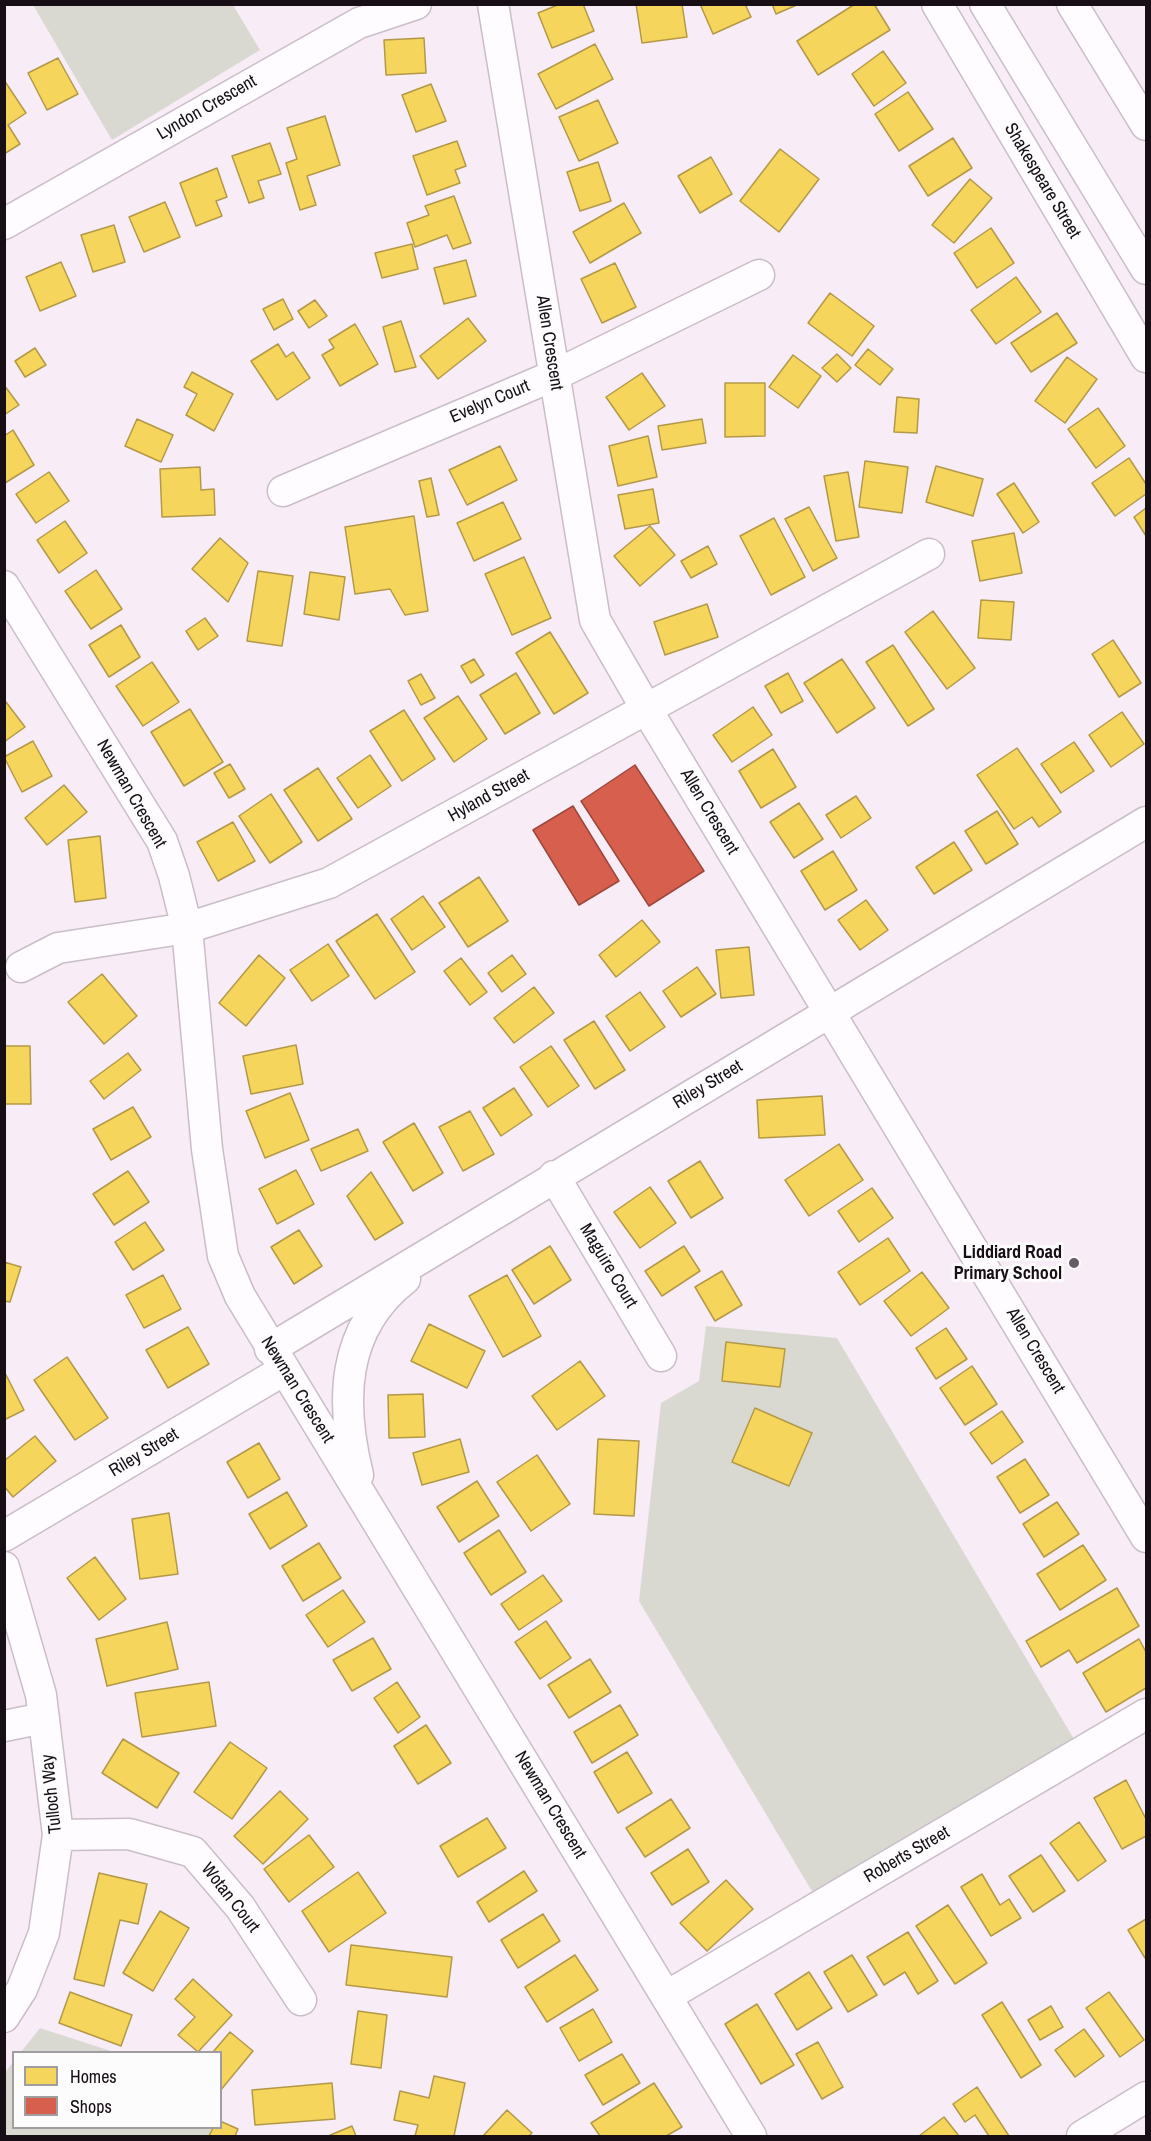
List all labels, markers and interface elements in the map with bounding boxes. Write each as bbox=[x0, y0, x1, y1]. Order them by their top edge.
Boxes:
street label: Lyndon Crescent bbox=[154, 71, 260, 145]
street label: Shakespeare Street bbox=[999, 120, 1085, 242]
street label: Allen Crescent bbox=[531, 294, 567, 392]
street label: Evelyn Court bbox=[447, 376, 533, 428]
street label: Newman Crescent bbox=[91, 736, 171, 852]
street label: Hyland Street bbox=[445, 765, 533, 827]
street label: Allen Crescent bbox=[675, 765, 743, 859]
street label: Riley Street bbox=[669, 1056, 747, 1114]
street label: Maguire Court bbox=[574, 1220, 642, 1312]
place label: Liddiard Road Primary School bbox=[954, 1242, 1062, 1284]
marker: Liddiard Road Primary School bbox=[1067, 1256, 1081, 1270]
street label: Allen Crescent bbox=[1001, 1304, 1069, 1398]
street label: Newman Crescent bbox=[256, 1333, 338, 1447]
street label: Riley Street bbox=[105, 1424, 183, 1482]
street label: Newman Crescent bbox=[509, 1747, 591, 1863]
street label: Tulloch Way bbox=[37, 1753, 67, 1835]
street label: Roberts Street bbox=[860, 1822, 954, 1888]
street label: Wotan Court bbox=[196, 1859, 264, 1937]
legend bbox=[12, 2051, 222, 2129]
text: Homes bbox=[70, 2064, 117, 2089]
text: Shops bbox=[70, 2094, 112, 2119]

